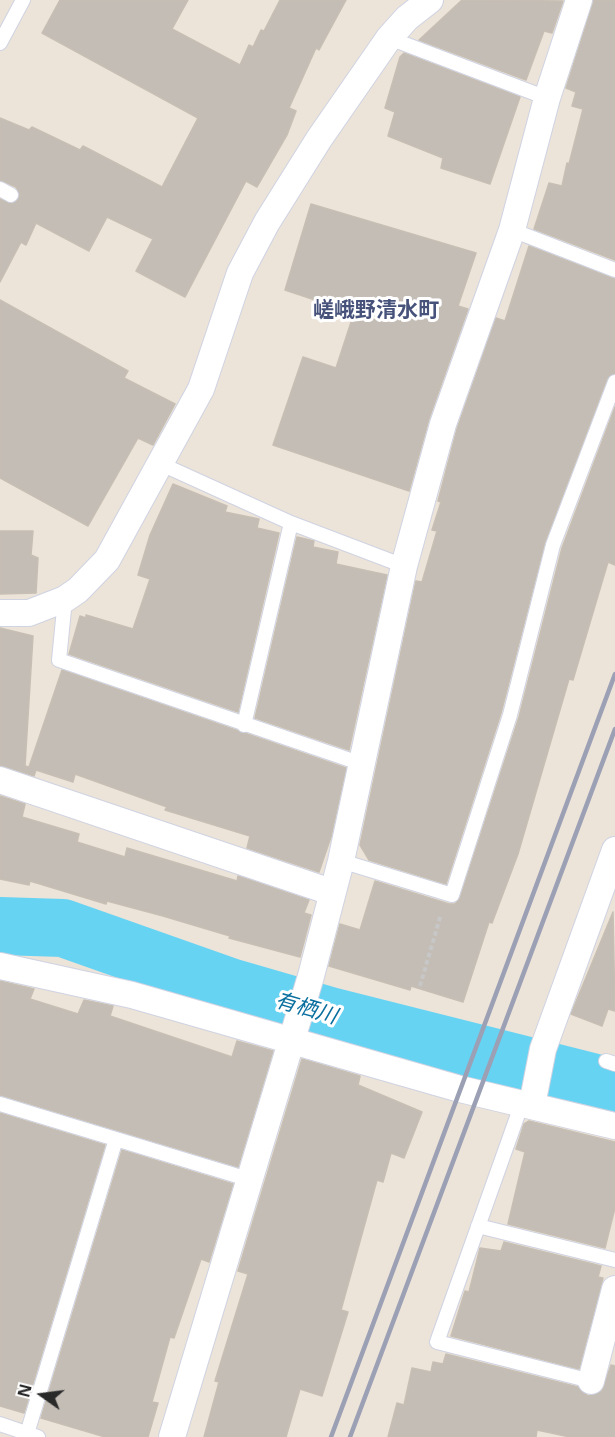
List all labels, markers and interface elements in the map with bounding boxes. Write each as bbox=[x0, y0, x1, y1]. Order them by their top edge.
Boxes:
district label: 嵯峨野清水町 bbox=[313, 298, 439, 324]
water label: 有栖川 bbox=[272, 988, 340, 1030]
north arrow bbox=[12, 1365, 72, 1425]
text: N bbox=[12, 1382, 37, 1400]

